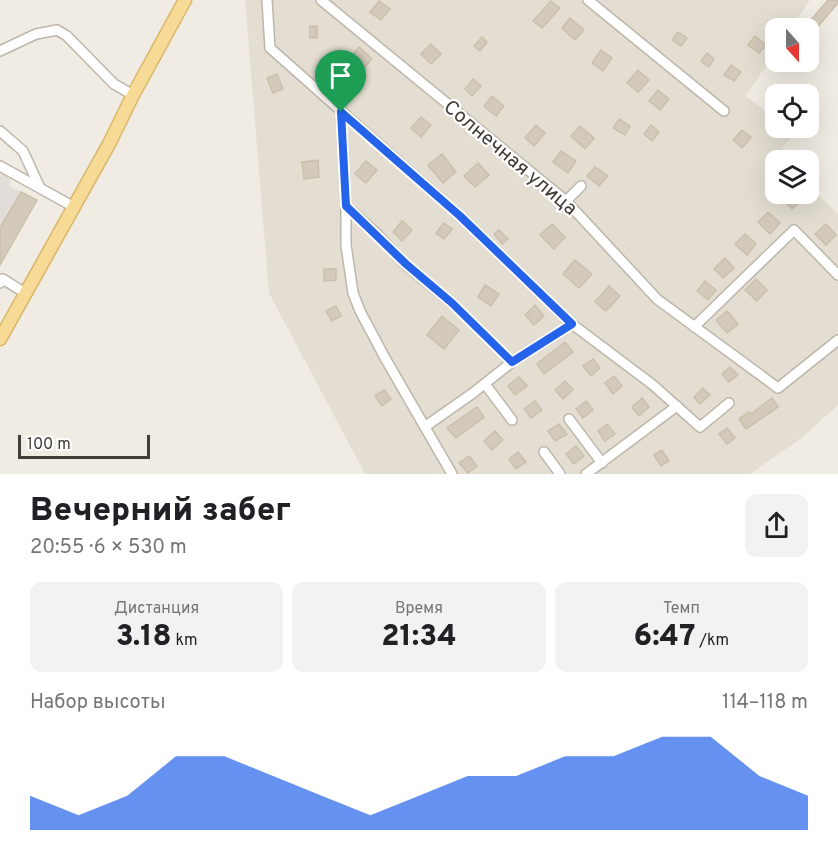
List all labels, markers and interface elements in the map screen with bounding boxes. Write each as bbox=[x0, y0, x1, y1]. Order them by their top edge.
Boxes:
north arrow bbox=[765, 18, 819, 72]
map controls bbox=[765, 18, 819, 204]
pin bbox=[315, 50, 366, 112]
icon: arrive bbox=[324, 59, 357, 92]
button: locate bbox=[765, 84, 819, 138]
street label: Солнечная улица bbox=[437, 95, 582, 222]
button: layers bbox=[765, 150, 819, 204]
scale bar bbox=[18, 432, 150, 460]
text: 100 m bbox=[27, 435, 71, 455]
text: Вечерний забег bbox=[30, 491, 291, 533]
button: share bbox=[745, 494, 808, 557]
text: 20:55 · 6 × 530 m bbox=[30, 535, 187, 561]
text: Дистанция bbox=[114, 599, 199, 619]
text: Время bbox=[395, 599, 443, 619]
text: Темп bbox=[663, 599, 700, 619]
text: 3.18 bbox=[116, 619, 172, 656]
text: 21:34 bbox=[381, 619, 457, 656]
text: 6:47 bbox=[634, 619, 695, 656]
text: km bbox=[172, 631, 198, 651]
text: /km bbox=[695, 631, 729, 651]
text: Набор высоты bbox=[30, 690, 166, 716]
text: 114–118 m bbox=[722, 690, 808, 716]

